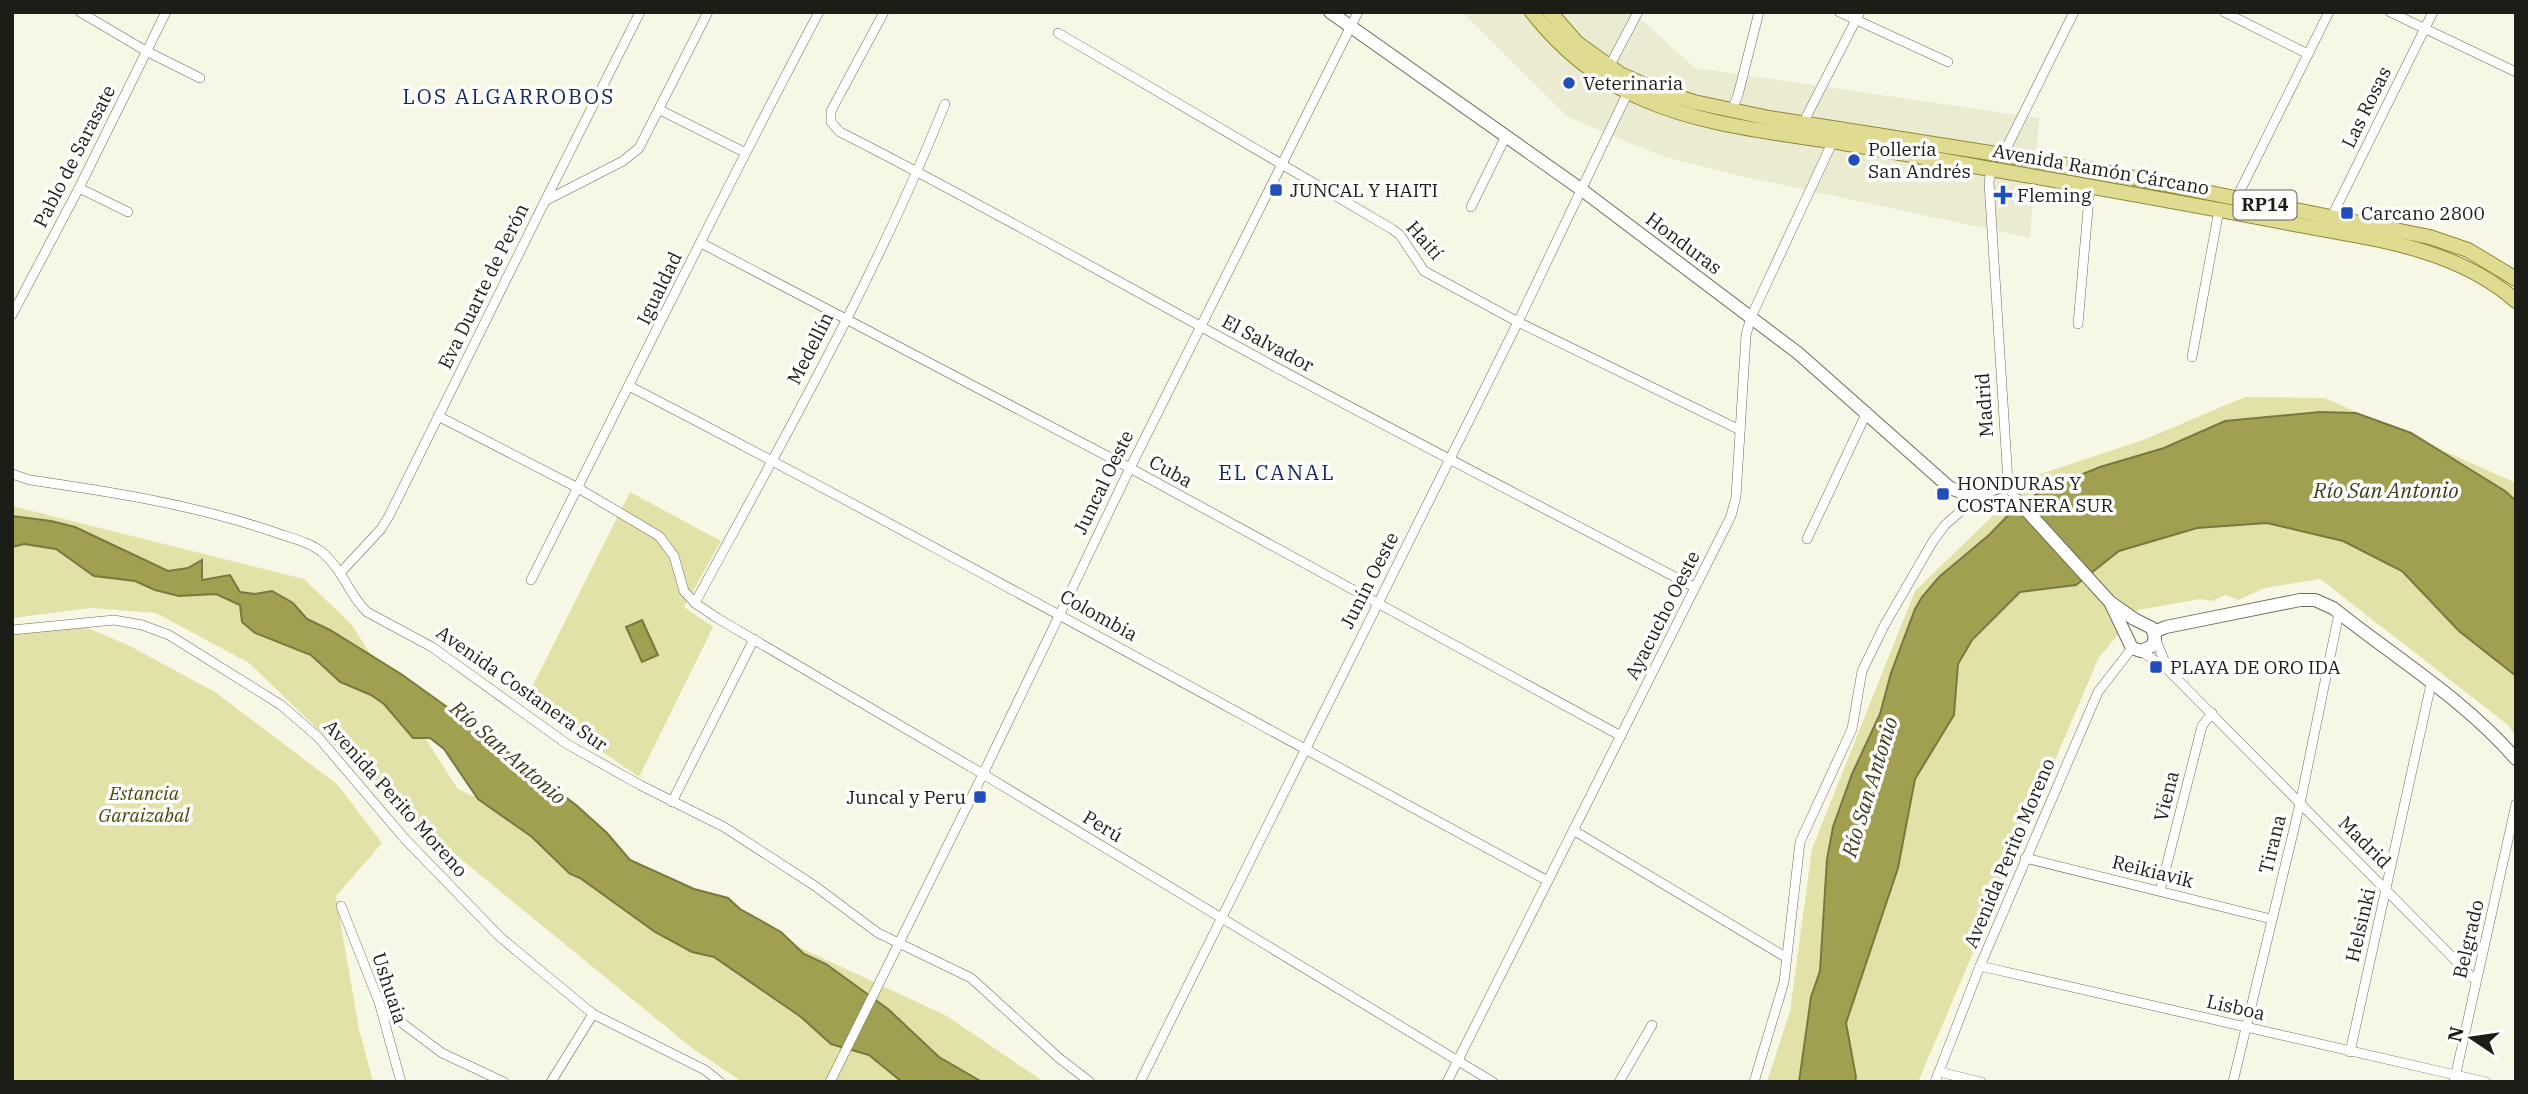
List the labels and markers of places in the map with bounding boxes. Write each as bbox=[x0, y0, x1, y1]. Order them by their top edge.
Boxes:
place label: Veterinaria bbox=[1583, 71, 1683, 95]
marker: Veterinaria bbox=[1561, 75, 1577, 91]
place label: Pollería San Andrés bbox=[1868, 137, 1971, 183]
marker: Pollería San Andrés bbox=[1846, 152, 1862, 168]
place label: JUNCAL Y HAITI bbox=[1290, 178, 1438, 202]
marker: JUNCAL Y HAITI bbox=[1268, 182, 1284, 198]
place label: Fleming bbox=[2017, 183, 2092, 207]
marker: Fleming bbox=[1995, 187, 2011, 203]
place label: Carcano 2800 bbox=[2361, 201, 2485, 225]
marker: Carcano 2800 bbox=[2339, 205, 2355, 221]
place label: HONDURAS Y COSTANERA SUR bbox=[1957, 471, 2113, 517]
marker: HONDURAS Y COSTANERA SUR bbox=[1935, 486, 1951, 502]
place label: PLAYA DE ORO IDA bbox=[2170, 655, 2341, 679]
marker: PLAYA DE ORO IDA bbox=[2148, 659, 2164, 675]
place label: Juncal y Peru bbox=[846, 785, 966, 809]
marker: Juncal y Peru bbox=[972, 789, 988, 805]

